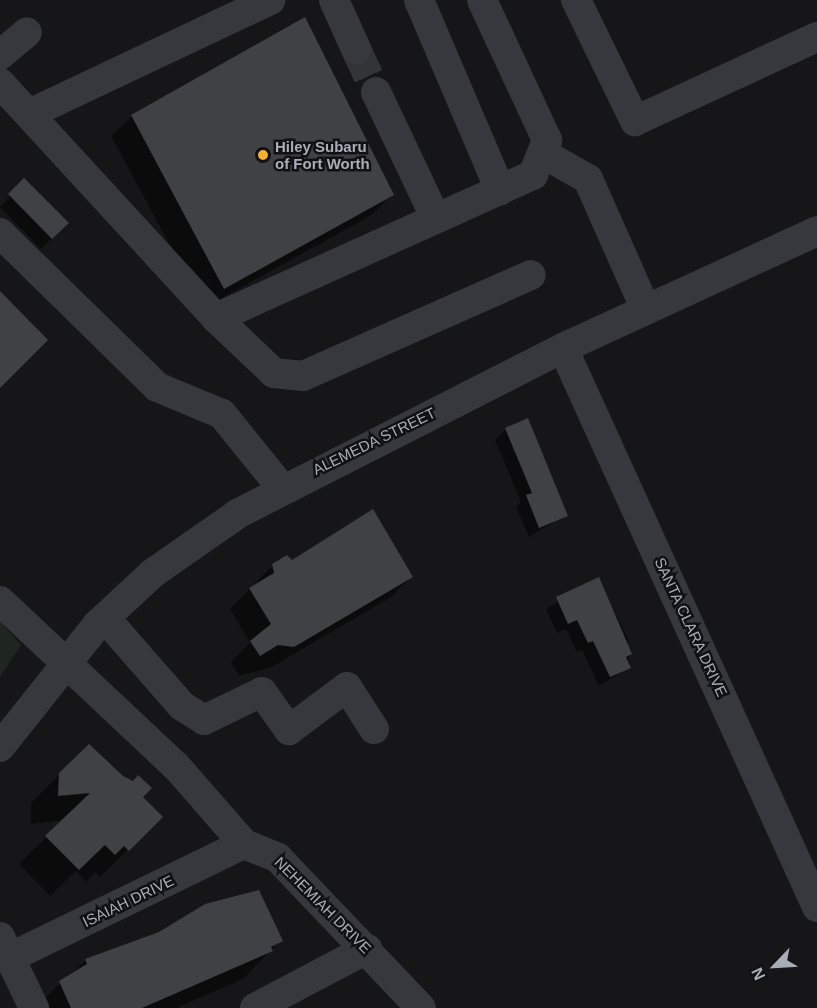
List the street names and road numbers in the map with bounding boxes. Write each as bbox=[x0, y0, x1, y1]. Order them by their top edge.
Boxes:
street label: ALEMEDA STREET bbox=[309, 403, 439, 479]
street label: SANTA CLARA DRIVE bbox=[650, 554, 732, 700]
street label: NEHEMIAH DRIVE bbox=[271, 853, 375, 957]
street label: ISAIAH DRIVE bbox=[79, 871, 177, 931]

